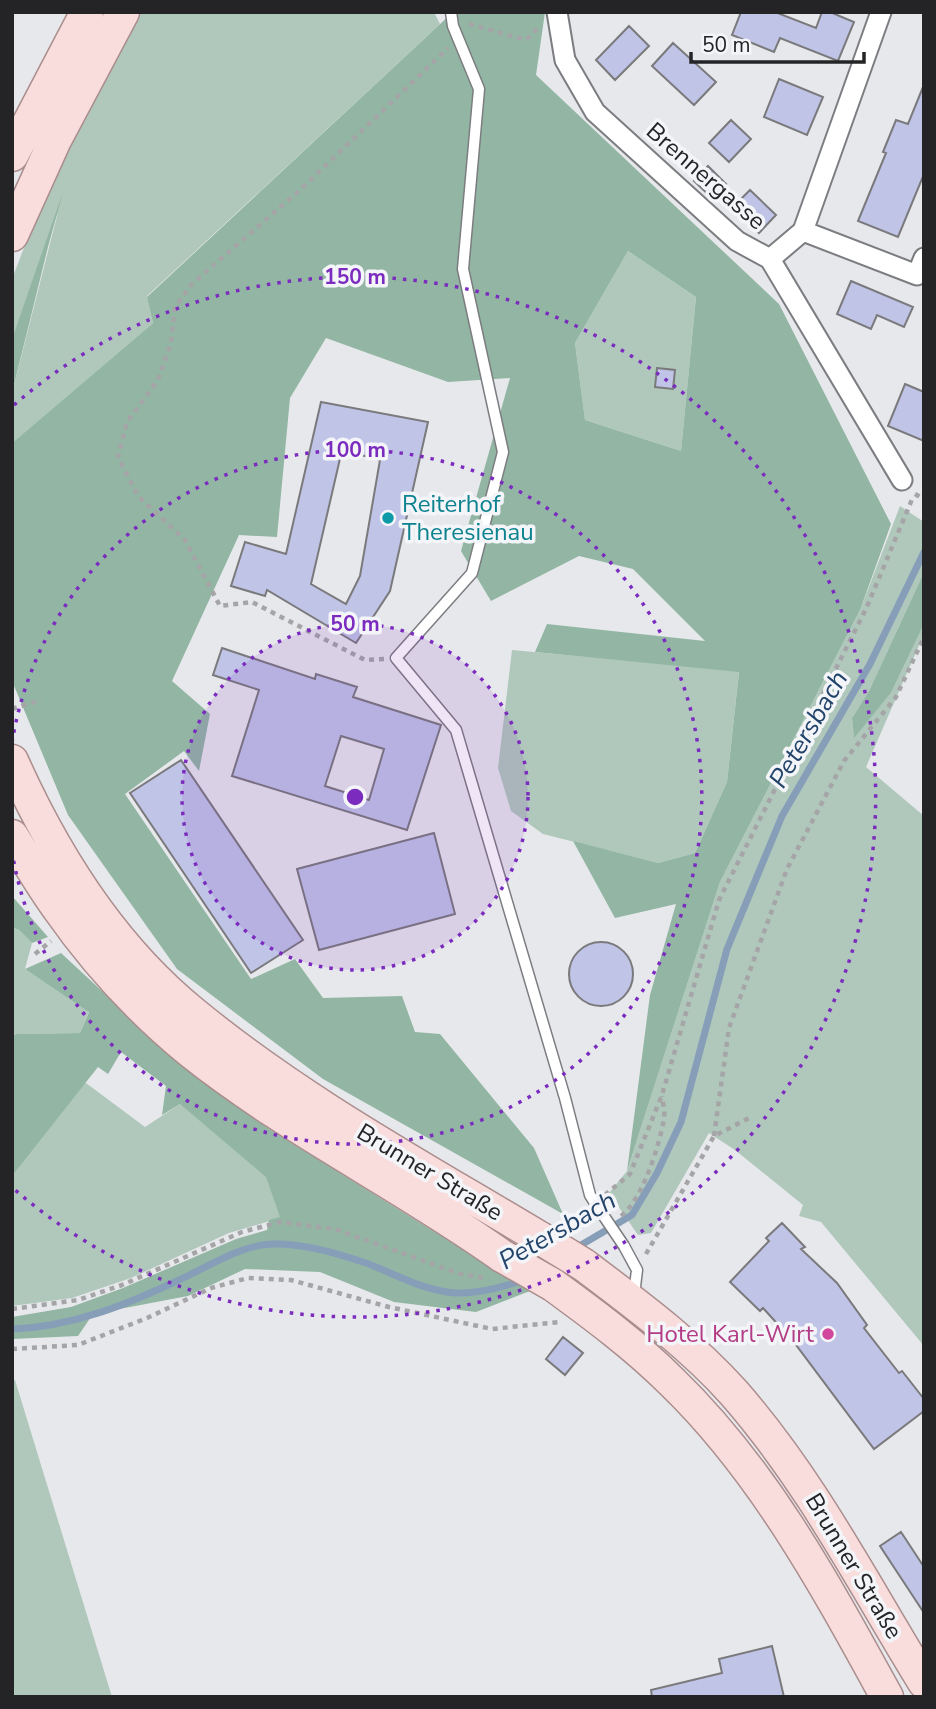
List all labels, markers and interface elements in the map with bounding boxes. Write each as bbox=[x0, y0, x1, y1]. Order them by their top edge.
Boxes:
scale bar bbox=[691, 21, 864, 65]
text: 50 m bbox=[702, 31, 751, 59]
street label: Brennergasse bbox=[639, 115, 773, 237]
text: 150 m bbox=[324, 263, 386, 291]
text: 100 m bbox=[324, 436, 386, 464]
place label: Reiterhof Theresienau bbox=[402, 488, 534, 548]
marker: Reiterhof Theresienau bbox=[380, 510, 396, 526]
text: 50 m bbox=[330, 610, 380, 638]
water label: Petersbach bbox=[761, 664, 856, 794]
centre of rings bbox=[343, 785, 367, 809]
street label: Brunner Straße bbox=[351, 1116, 509, 1228]
water label: Petersbach bbox=[492, 1183, 622, 1278]
place label: Hotel Karl-Wirt bbox=[646, 1318, 815, 1350]
marker: Hotel Karl-Wirt bbox=[820, 1326, 836, 1342]
street label: Brunner Straße bbox=[798, 1487, 910, 1645]

